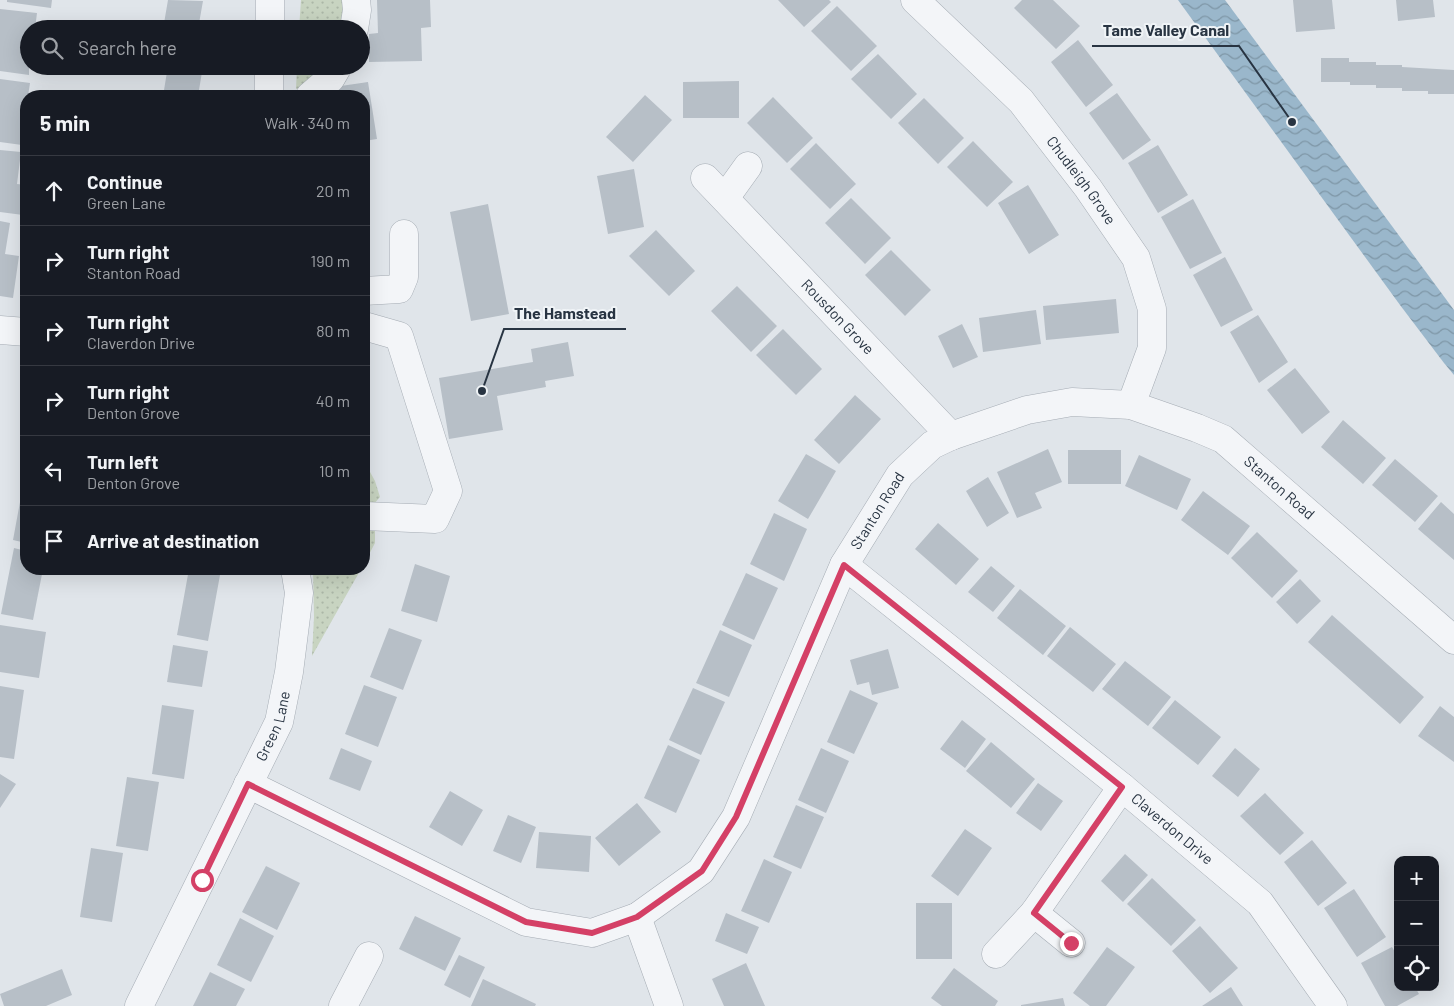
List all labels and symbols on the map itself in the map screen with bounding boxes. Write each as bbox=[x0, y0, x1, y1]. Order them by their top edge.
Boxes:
callout: Tame Valley Canal bbox=[1092, 15, 1239, 46]
text: Tame Valley Canal bbox=[1103, 20, 1229, 39]
street label: Chudleigh Grove bbox=[1043, 132, 1120, 227]
street label: Rousdon Grove bbox=[798, 275, 878, 358]
callout: The Hamstead bbox=[504, 298, 626, 329]
text: The Hamstead bbox=[514, 303, 616, 322]
street label: Stanton Road bbox=[1241, 452, 1319, 523]
street label: Stanton Road bbox=[846, 468, 908, 552]
street label: Green Lane bbox=[251, 689, 293, 764]
street label: Claverdon Drive bbox=[1128, 789, 1217, 868]
route start bbox=[191, 869, 214, 892]
route end bbox=[1060, 932, 1083, 955]

